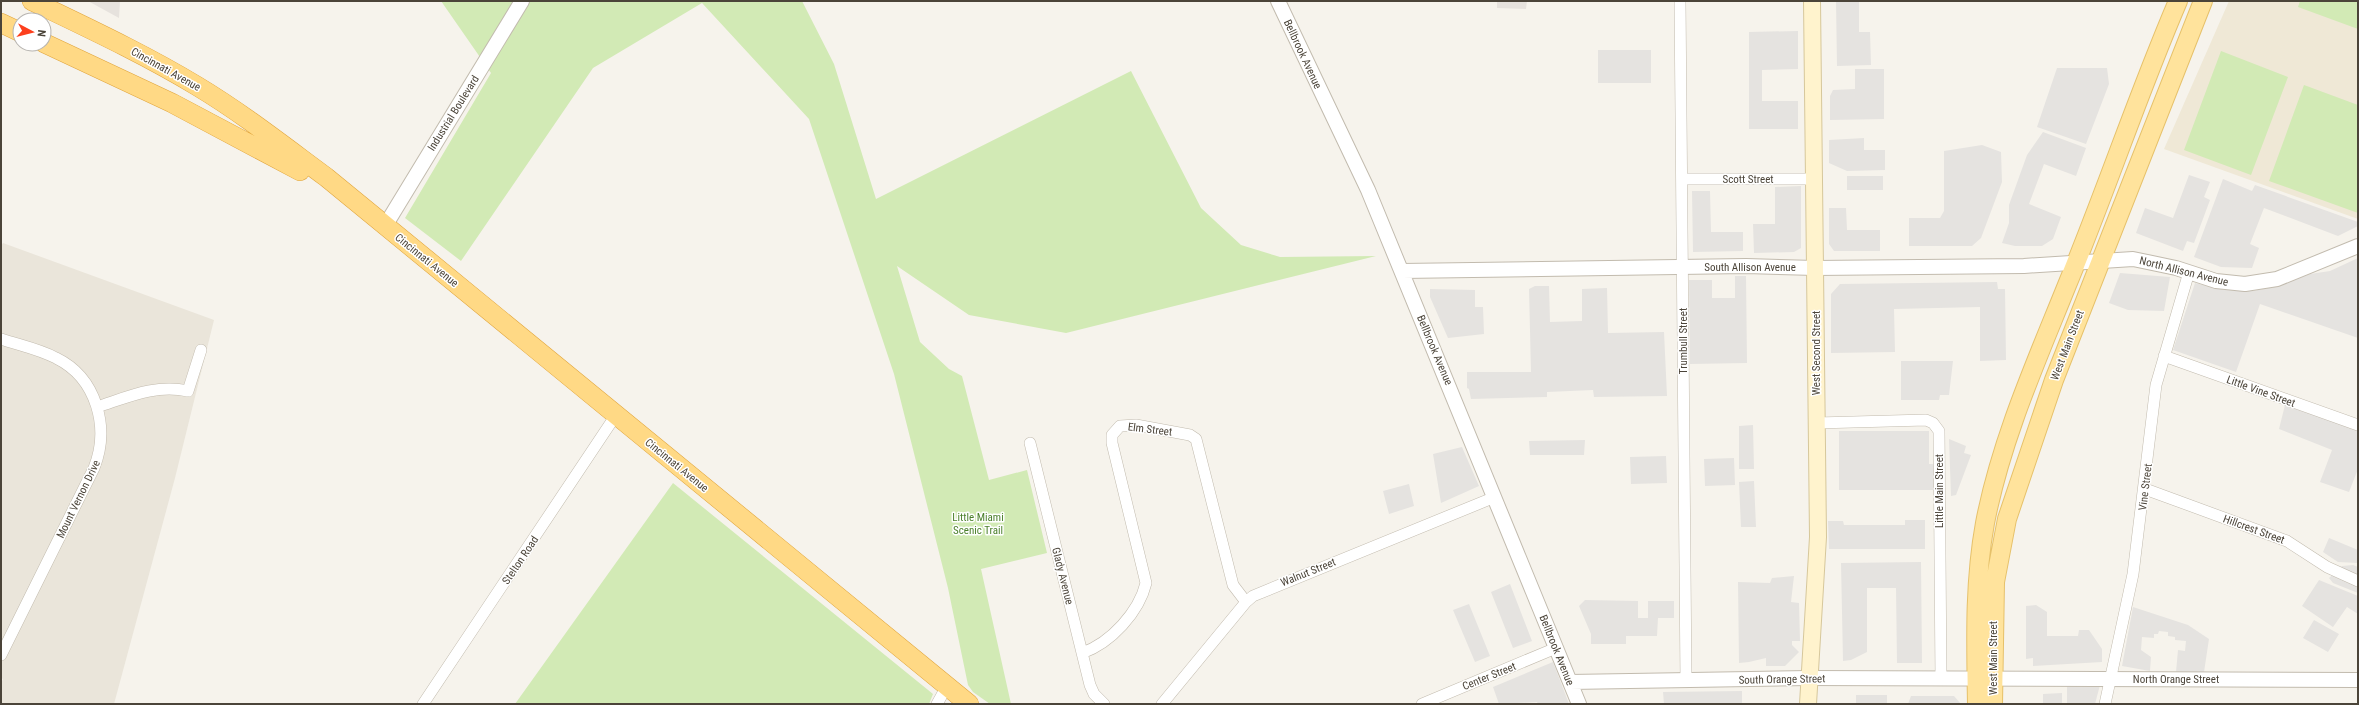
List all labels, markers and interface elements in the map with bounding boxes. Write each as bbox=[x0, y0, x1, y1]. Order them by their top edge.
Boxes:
north arrow bbox=[12, 12, 52, 52]
street label: Bellbrook Avenue bbox=[1281, 17, 1324, 91]
text: N bbox=[35, 29, 48, 38]
street label: Cincinnati Avenue bbox=[129, 45, 203, 94]
street label: Industrial Boulevard bbox=[425, 73, 482, 153]
street label: Scott Street bbox=[1722, 173, 1774, 186]
street label: Cincinnati Avenue bbox=[392, 231, 461, 290]
street label: North Allison Avenue bbox=[2138, 254, 2230, 289]
street label: South Allison Avenue bbox=[1704, 261, 1796, 274]
street label: Trumbull Street bbox=[1677, 308, 1690, 374]
street label: West Main Street bbox=[2048, 308, 2087, 382]
street label: West Second Street bbox=[1810, 311, 1823, 395]
street label: Bellbrook Avenue bbox=[1414, 313, 1455, 387]
street label: Little Vine Street bbox=[2225, 373, 2297, 410]
street label: Elm Street bbox=[1127, 420, 1173, 439]
street label: Cincinnati Avenue bbox=[642, 436, 711, 495]
street label: Little Main Street bbox=[1933, 454, 1946, 528]
street label: Mount Vernon Drive bbox=[54, 458, 103, 540]
street label: Vine Street bbox=[2136, 463, 2155, 511]
park label: Little Miami Scenic Trail bbox=[952, 511, 1004, 537]
street label: Hillcrest Street bbox=[2221, 512, 2286, 547]
street label: Stelton Road bbox=[500, 534, 541, 587]
street label: Glady Avenue bbox=[1049, 546, 1076, 606]
street label: Walnut Street bbox=[1279, 556, 1338, 589]
street label: Bellbrook Avenue bbox=[1536, 613, 1577, 687]
street label: West Main Street bbox=[1987, 621, 2000, 695]
street label: Center Street bbox=[1460, 660, 1518, 693]
street label: South Orange Street bbox=[1738, 672, 1826, 687]
street label: North Orange Street bbox=[2133, 673, 2219, 686]

